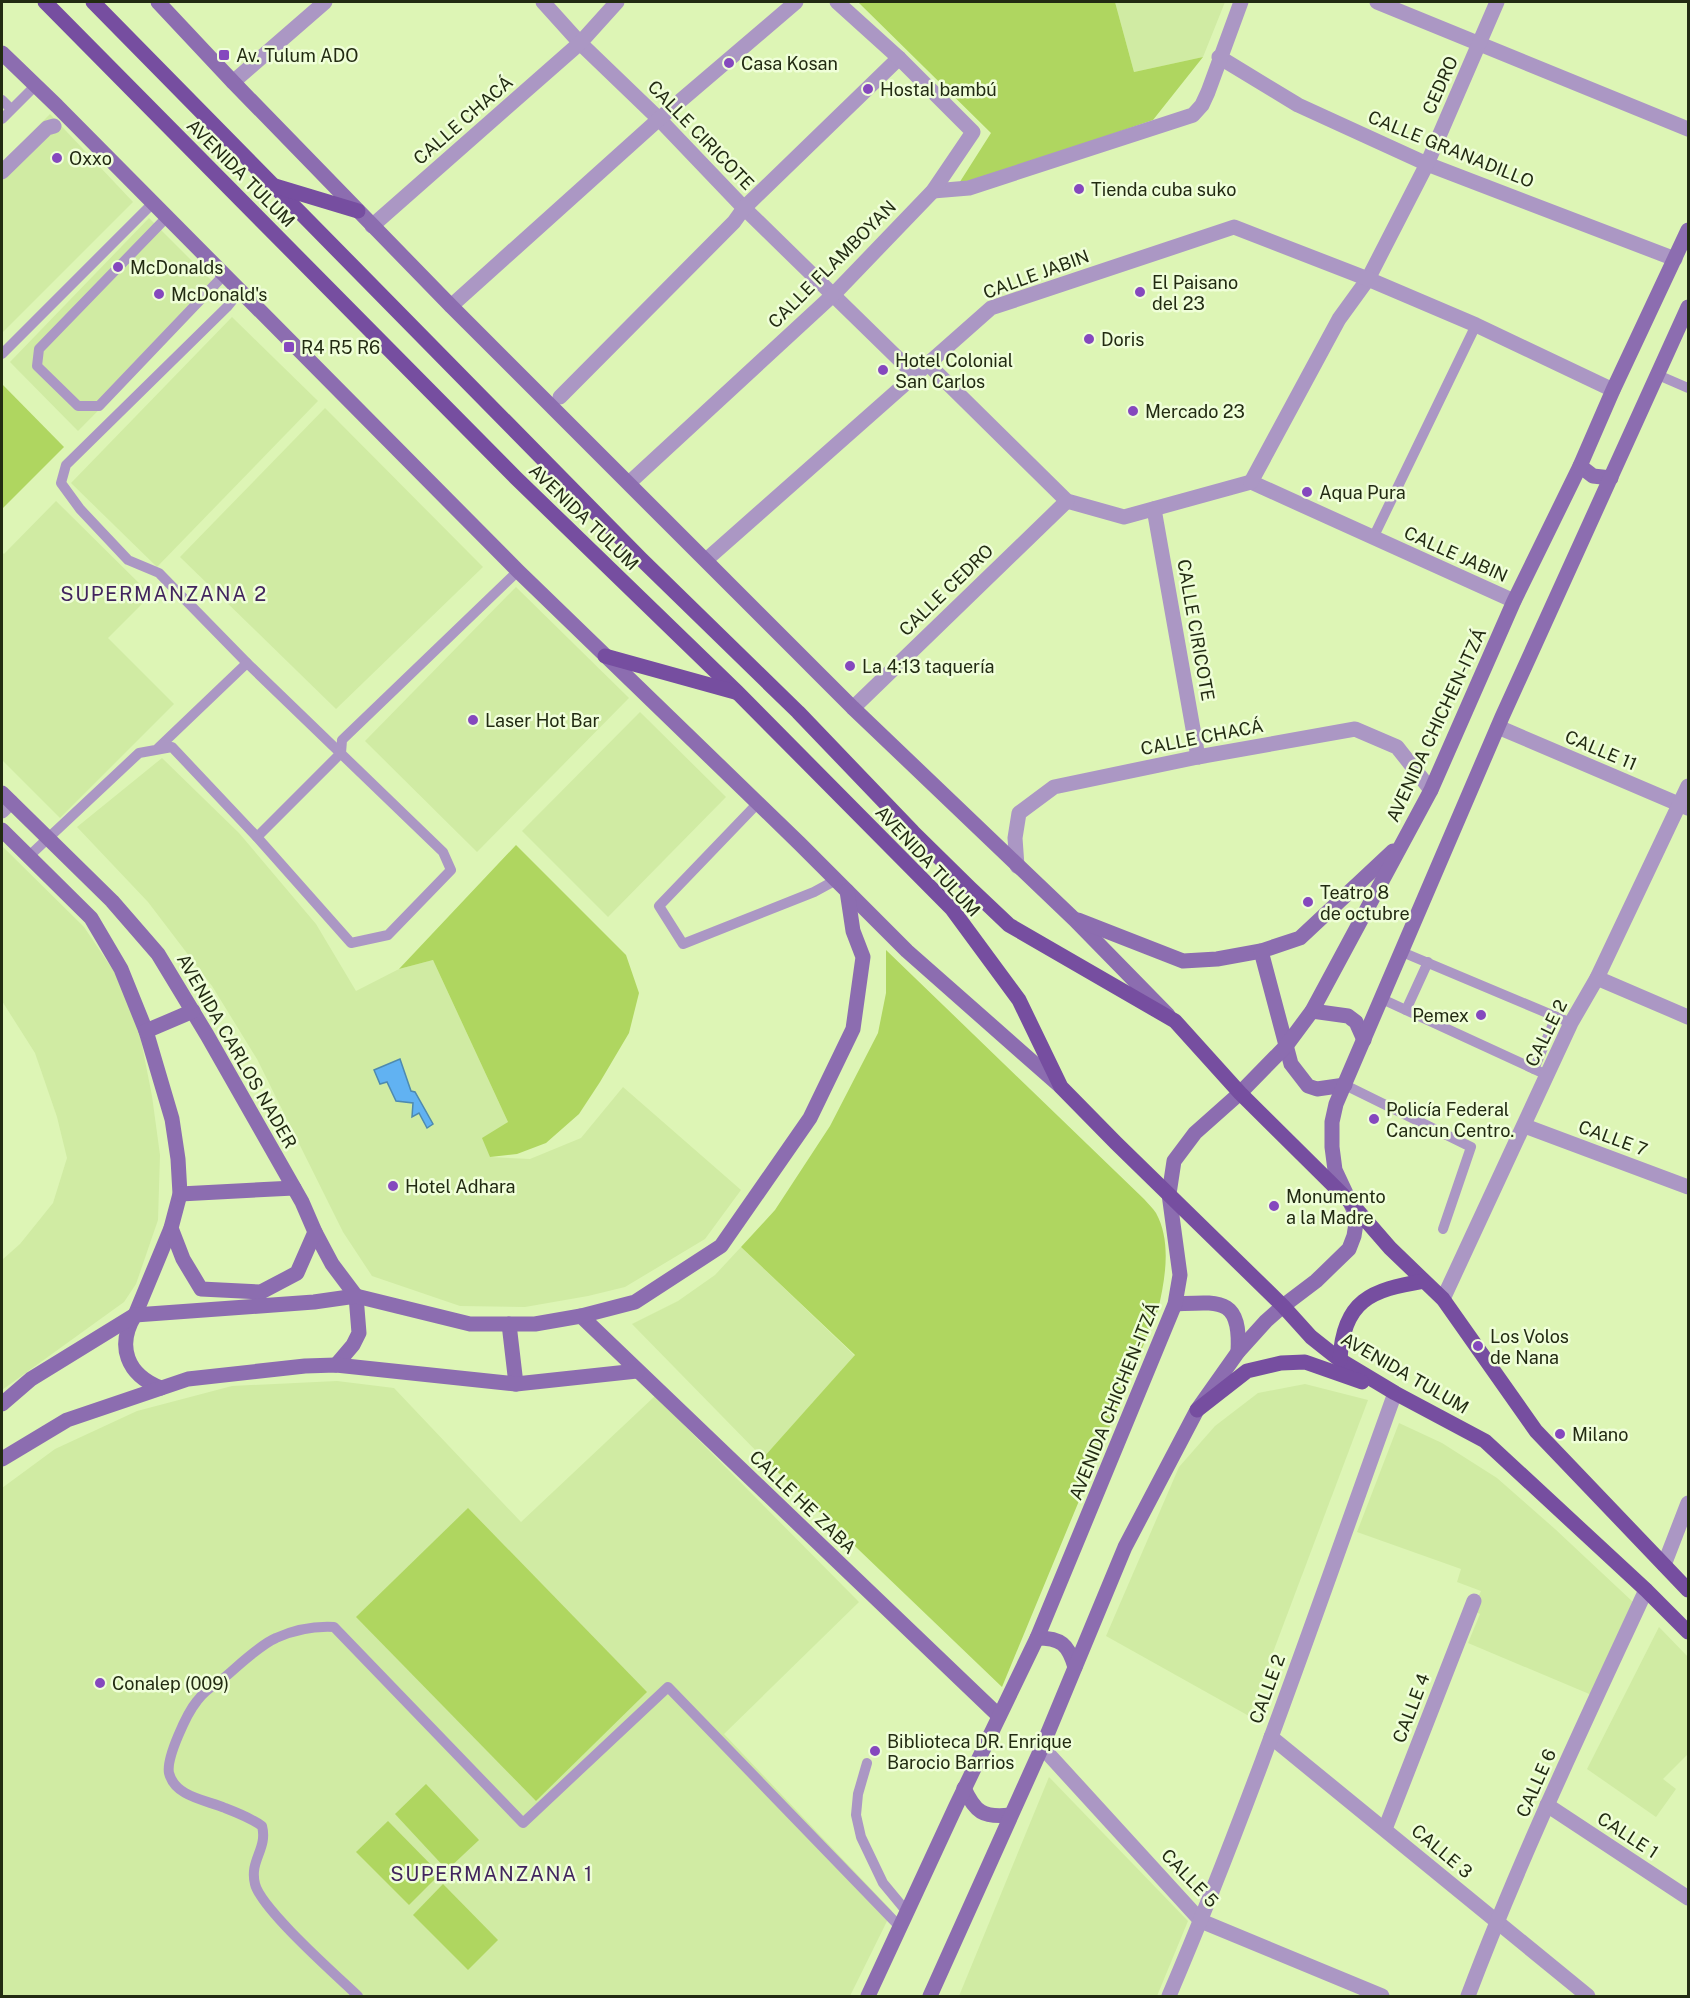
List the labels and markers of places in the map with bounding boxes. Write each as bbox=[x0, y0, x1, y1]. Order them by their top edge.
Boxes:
place label: Av. Tulum ADO bbox=[236, 45, 359, 66]
marker: Av. Tulum ADO bbox=[217, 48, 231, 62]
place label: Casa Kosan bbox=[741, 53, 838, 74]
marker: Casa Kosan bbox=[722, 56, 736, 70]
place label: Hostal bambú bbox=[880, 79, 997, 100]
marker: Hostal bambú bbox=[861, 82, 875, 96]
place label: Oxxo bbox=[69, 148, 112, 169]
marker: Oxxo bbox=[50, 151, 64, 165]
place label: Tienda cuba suko bbox=[1091, 179, 1236, 200]
marker: Tienda cuba suko bbox=[1072, 182, 1086, 196]
place label: McDonalds bbox=[130, 257, 223, 278]
marker: McDonalds bbox=[111, 260, 125, 274]
place label: El Paisano del 23 bbox=[1152, 272, 1238, 314]
place label: McDonald's bbox=[171, 284, 267, 305]
marker: El Paisano del 23 bbox=[1133, 285, 1147, 299]
marker: McDonald's bbox=[152, 287, 166, 301]
place label: Doris bbox=[1101, 329, 1144, 350]
marker: Doris bbox=[1082, 332, 1096, 346]
place label: R4 R5 R6 bbox=[301, 337, 380, 358]
marker: R4 R5 R6 bbox=[282, 340, 296, 354]
place label: Hotel Colonial San Carlos bbox=[895, 350, 1013, 392]
marker: Hotel Colonial San Carlos bbox=[876, 363, 890, 377]
place label: Mercado 23 bbox=[1145, 401, 1245, 422]
marker: Mercado 23 bbox=[1126, 404, 1140, 418]
place label: Aqua Pura bbox=[1319, 482, 1406, 503]
marker: Aqua Pura bbox=[1300, 485, 1314, 499]
place label: La 4:13 taquería bbox=[862, 656, 994, 677]
marker: La 4:13 taquería bbox=[843, 659, 857, 673]
place label: Laser Hot Bar bbox=[485, 710, 600, 731]
marker: Laser Hot Bar bbox=[466, 713, 480, 727]
place label: Teatro 8 de octubre bbox=[1320, 882, 1410, 924]
marker: Teatro 8 de octubre bbox=[1301, 895, 1315, 909]
place label: Pemex bbox=[1412, 1005, 1469, 1026]
marker: Pemex bbox=[1474, 1008, 1488, 1022]
place label: Policía Federal Cancun Centro. bbox=[1386, 1099, 1514, 1141]
marker: Policía Federal Cancun Centro. bbox=[1367, 1112, 1381, 1126]
place label: Hotel Adhara bbox=[405, 1176, 516, 1197]
marker: Hotel Adhara bbox=[386, 1179, 400, 1193]
place label: Monumento a la Madre bbox=[1286, 1186, 1386, 1228]
marker: Monumento a la Madre bbox=[1267, 1199, 1281, 1213]
place label: Los Volos de Nana bbox=[1490, 1326, 1569, 1368]
marker: Los Volos de Nana bbox=[1471, 1339, 1485, 1353]
place label: Milano bbox=[1572, 1424, 1628, 1445]
marker: Milano bbox=[1553, 1427, 1567, 1441]
place label: Conalep (009) bbox=[112, 1673, 229, 1694]
marker: Conalep (009) bbox=[93, 1676, 107, 1690]
place label: Biblioteca DR. Enrique Barocio Barrios bbox=[887, 1731, 1072, 1773]
marker: Biblioteca DR. Enrique Barocio Barrios bbox=[868, 1744, 882, 1758]

